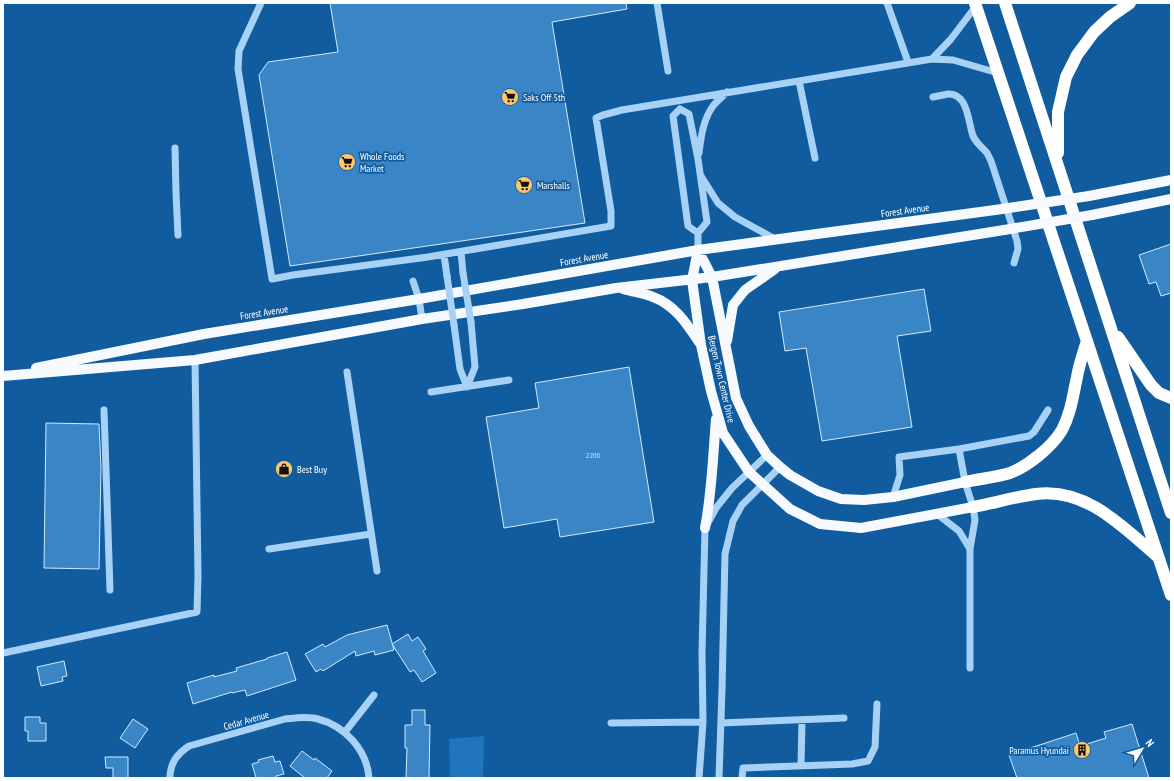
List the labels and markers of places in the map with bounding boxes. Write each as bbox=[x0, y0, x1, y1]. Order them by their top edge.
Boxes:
supermarket icon: Saks Off 5th bbox=[500, 87, 520, 107]
place label: Saks Off 5th bbox=[523, 91, 565, 104]
place label: Whole Foods Market bbox=[360, 150, 405, 175]
supermarket icon: Whole Foods Market bbox=[337, 152, 357, 172]
supermarket icon: Marshalls bbox=[514, 175, 534, 195]
place label: Marshalls bbox=[537, 179, 571, 192]
shop icon: Best Buy bbox=[274, 459, 294, 479]
place label: Best Buy bbox=[297, 463, 327, 476]
building icon: Paramus Hyundai bbox=[1072, 740, 1092, 760]
place label: Paramus Hyundai bbox=[1009, 744, 1069, 757]

